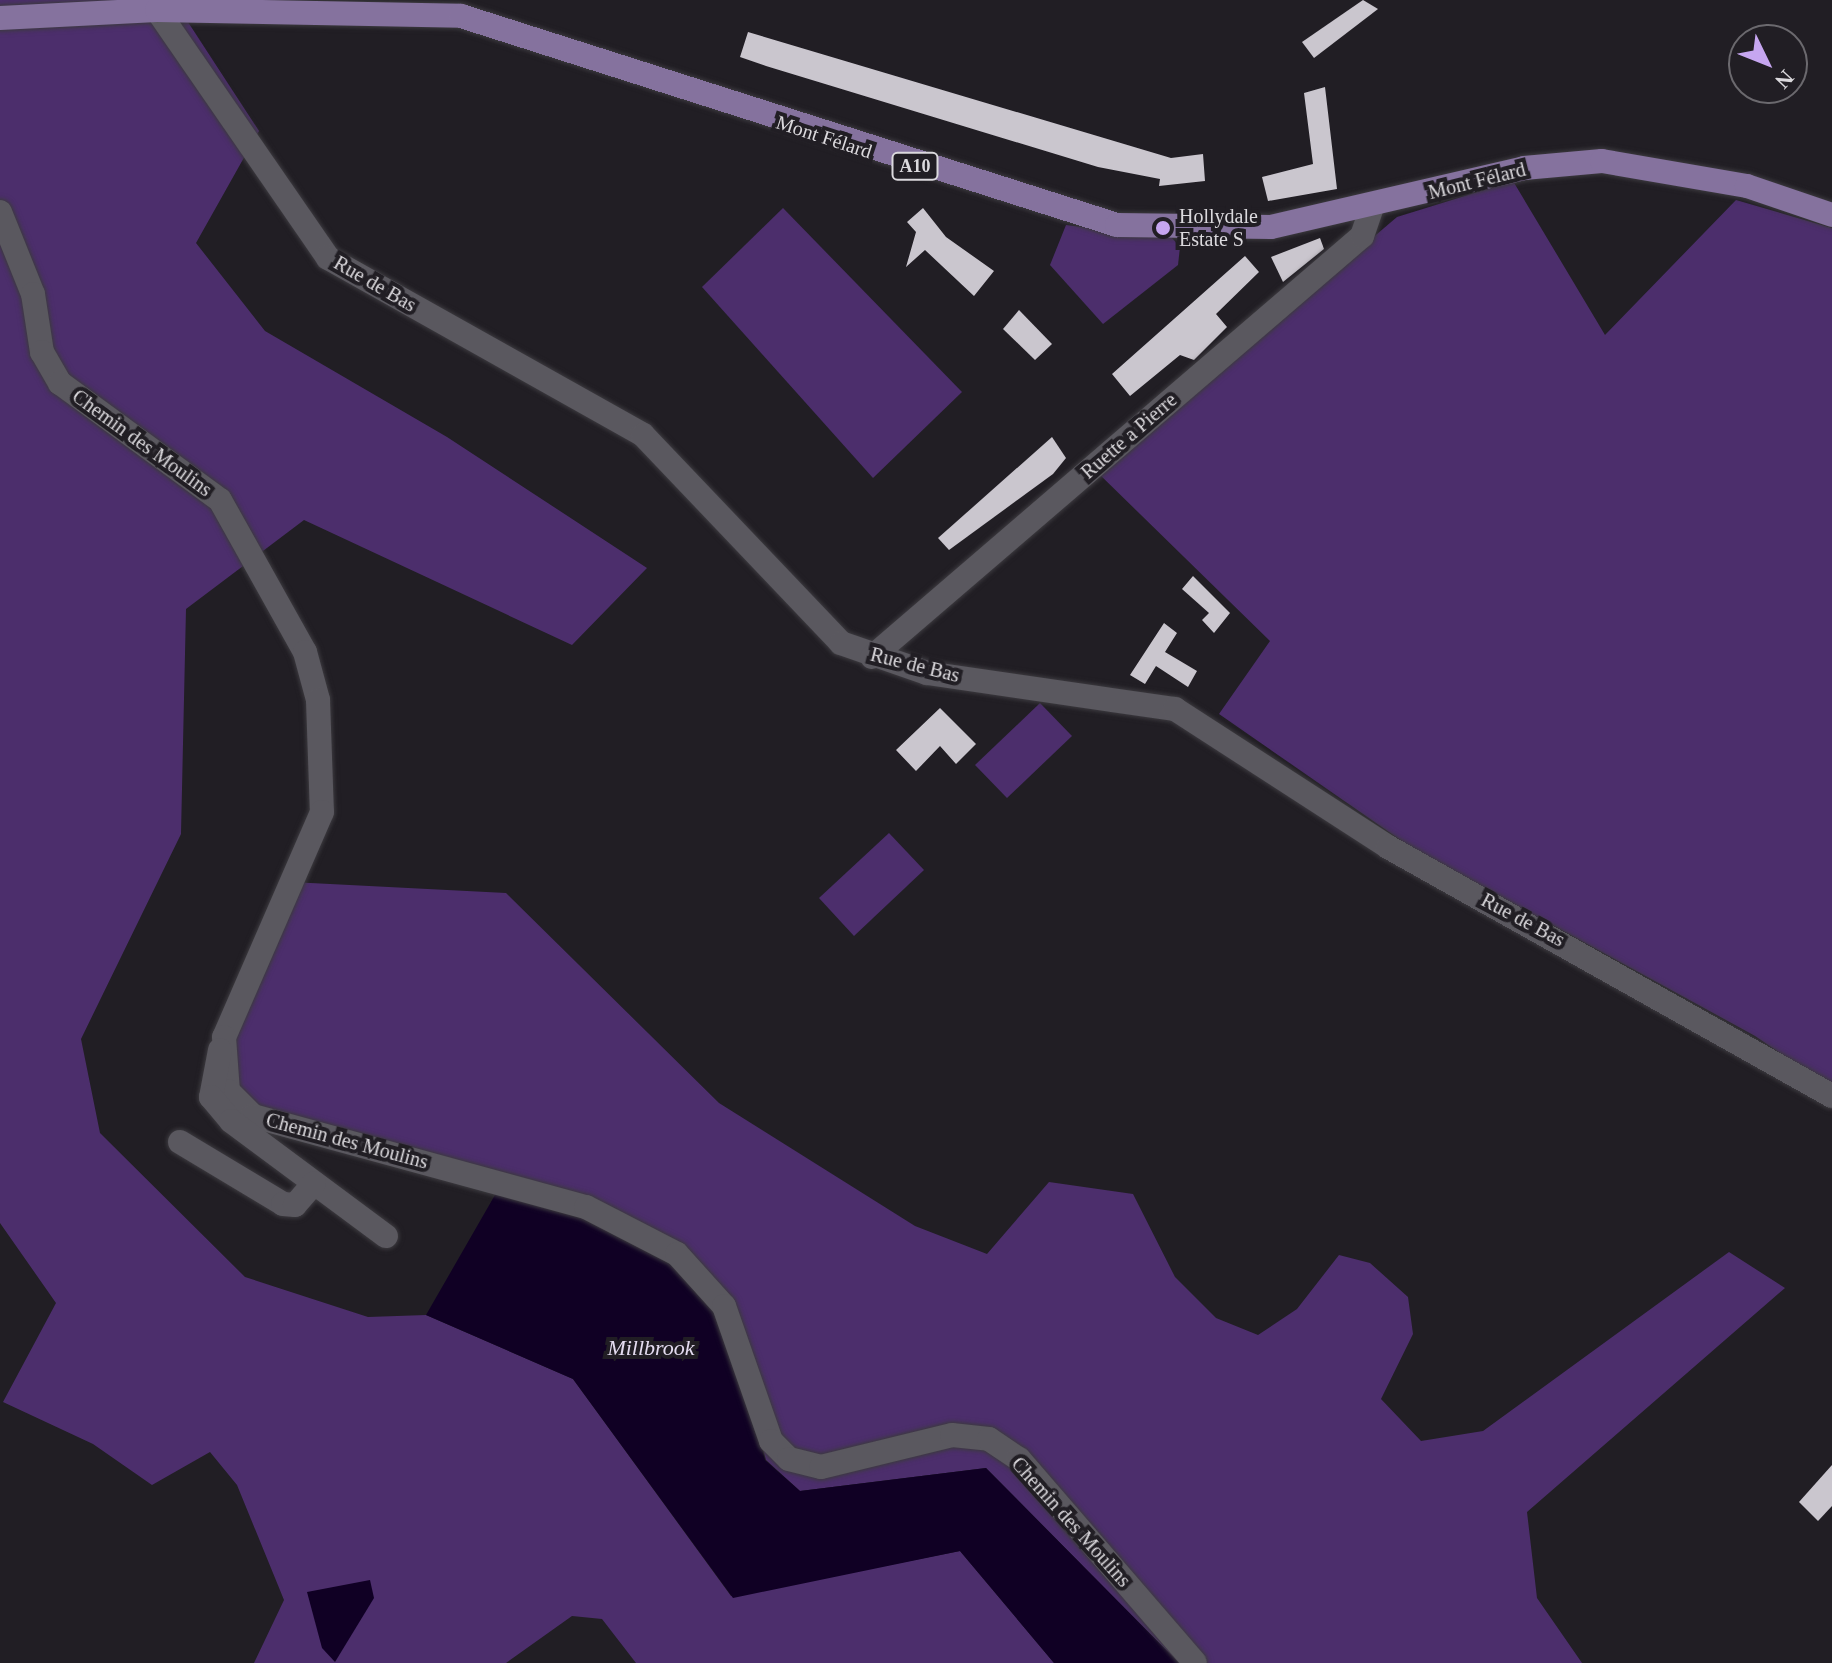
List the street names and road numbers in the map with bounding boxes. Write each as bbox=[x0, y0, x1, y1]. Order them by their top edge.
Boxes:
street label: Mont Félard bbox=[773, 110, 875, 164]
road number: A10 bbox=[891, 152, 939, 180]
street label: Mont Félard bbox=[1426, 157, 1528, 205]
street label: Rue de Bas bbox=[330, 251, 420, 317]
street label: Chemin des Moulins bbox=[68, 384, 216, 502]
street label: Ruette a Pierre bbox=[1076, 388, 1182, 484]
street label: Rue de Bas bbox=[868, 642, 962, 688]
street label: Rue de Bas bbox=[1477, 888, 1569, 952]
street label: Chemin des Moulins bbox=[263, 1108, 431, 1174]
street label: Chemin des Moulins bbox=[1006, 1452, 1136, 1592]

